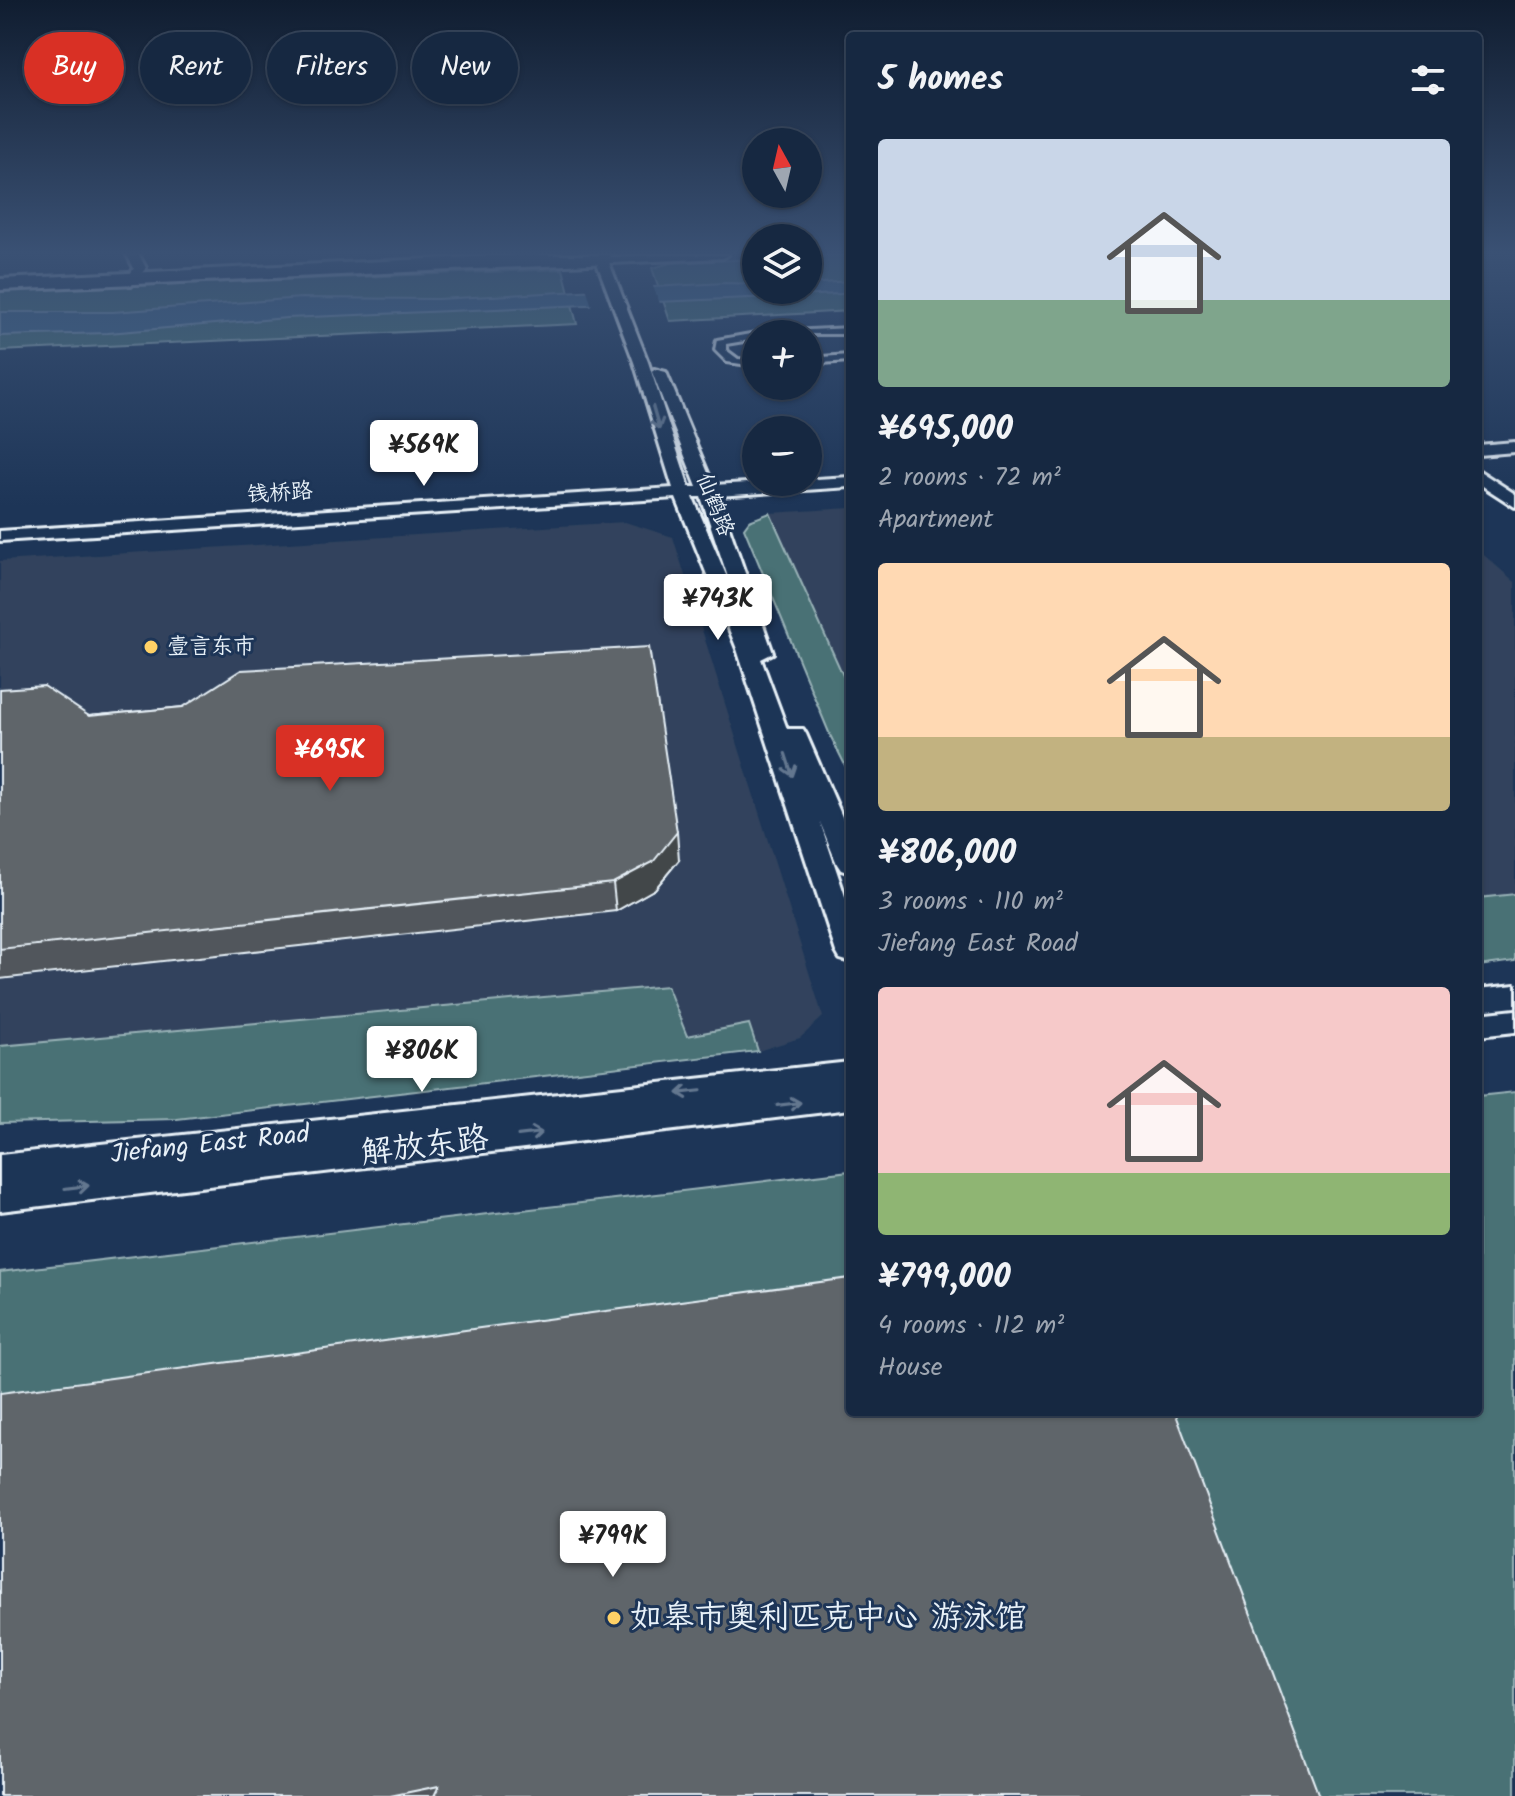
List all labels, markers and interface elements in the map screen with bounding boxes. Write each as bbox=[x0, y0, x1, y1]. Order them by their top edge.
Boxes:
chip: Buy bbox=[24, 32, 124, 104]
chip: Rent bbox=[140, 32, 251, 104]
chip: Filters bbox=[267, 32, 396, 104]
chip: New bbox=[412, 32, 518, 104]
text: 5 homes bbox=[878, 53, 1003, 107]
icon: filters bbox=[1406, 58, 1450, 102]
north arrow bbox=[742, 128, 822, 208]
map controls bbox=[742, 128, 822, 496]
icon: home bbox=[1092, 191, 1236, 335]
button: layers bbox=[742, 224, 822, 304]
button: + bbox=[742, 320, 822, 400]
text: ¥695,000 bbox=[878, 403, 1013, 457]
one-way arrow bbox=[650, 404, 665, 430]
button: − bbox=[742, 416, 822, 496]
pin: ¥569K bbox=[368, 420, 480, 488]
text: ¥569K bbox=[388, 425, 460, 467]
text: 2 rooms · 72 m² bbox=[878, 457, 1061, 499]
street label: 仙鹤路 bbox=[685, 468, 743, 542]
street label: 钱桥路 bbox=[246, 474, 314, 514]
text: Apartment bbox=[878, 499, 993, 541]
pin: ¥743K bbox=[662, 574, 774, 642]
text: ¥743K bbox=[682, 579, 754, 621]
icon: home bbox=[1092, 615, 1236, 759]
place label: 壹言东市 bbox=[167, 630, 255, 665]
marker: 壹言东市 bbox=[142, 638, 160, 656]
pin: ¥695K bbox=[274, 725, 386, 793]
text: ¥695K bbox=[294, 730, 366, 772]
one-way arrow bbox=[782, 752, 797, 777]
text: ¥806,000 bbox=[878, 827, 1016, 881]
text: 3 rooms · 110 m² bbox=[878, 881, 1063, 923]
text: Jiefang East Road bbox=[878, 923, 1078, 965]
pin: ¥806K bbox=[366, 1026, 478, 1094]
text: ¥806K bbox=[385, 1031, 459, 1073]
icon: home bbox=[1092, 1039, 1236, 1183]
one-way arrow bbox=[676, 1085, 703, 1100]
one-way arrow bbox=[775, 1097, 802, 1112]
street label: Jiefang East Road bbox=[108, 1114, 313, 1176]
street label: 解放东路 bbox=[358, 1114, 492, 1180]
one-way arrow bbox=[516, 1127, 543, 1142]
one-way arrow bbox=[64, 1180, 90, 1195]
text: ¥799,000 bbox=[878, 1251, 1011, 1305]
text: 4 rooms · 112 m² bbox=[878, 1305, 1064, 1347]
text: House bbox=[878, 1347, 942, 1389]
pin: ¥799K bbox=[557, 1511, 669, 1579]
text: ¥799K bbox=[578, 1516, 648, 1558]
place label: 如皋市奥利匹克中心 游泳馆 bbox=[630, 1593, 1027, 1644]
marker: 如皋市奥利匹克中心 游泳馆 bbox=[605, 1609, 623, 1627]

